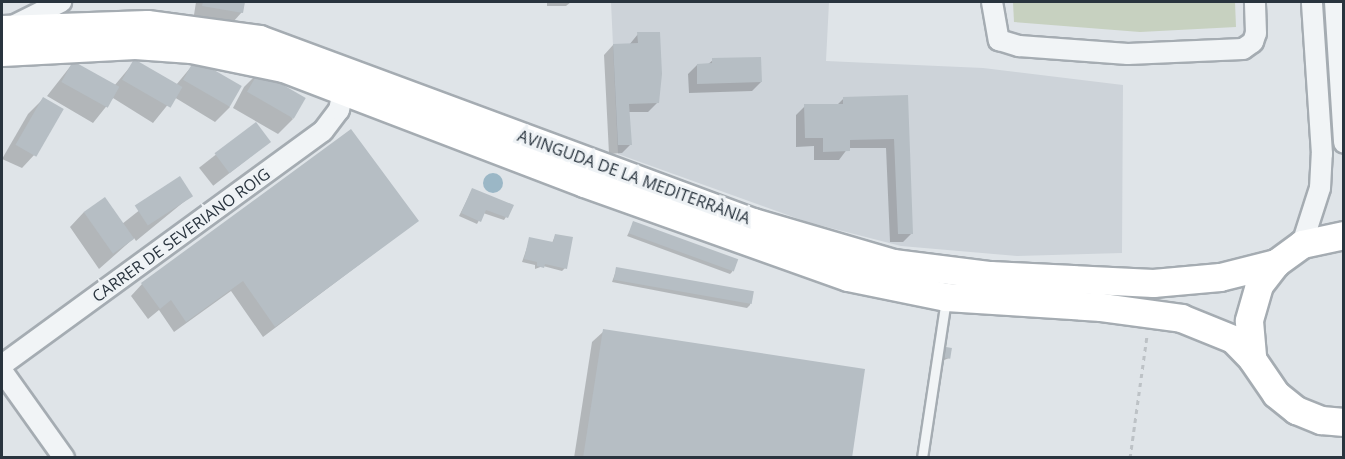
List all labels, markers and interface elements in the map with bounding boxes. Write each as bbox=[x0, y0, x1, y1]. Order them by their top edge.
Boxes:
street label: AVINGUDA DE LA MEDITERRÀNIA bbox=[515, 126, 753, 228]
street label: CARRER DE SEVERIANO ROIG bbox=[88, 164, 274, 306]

